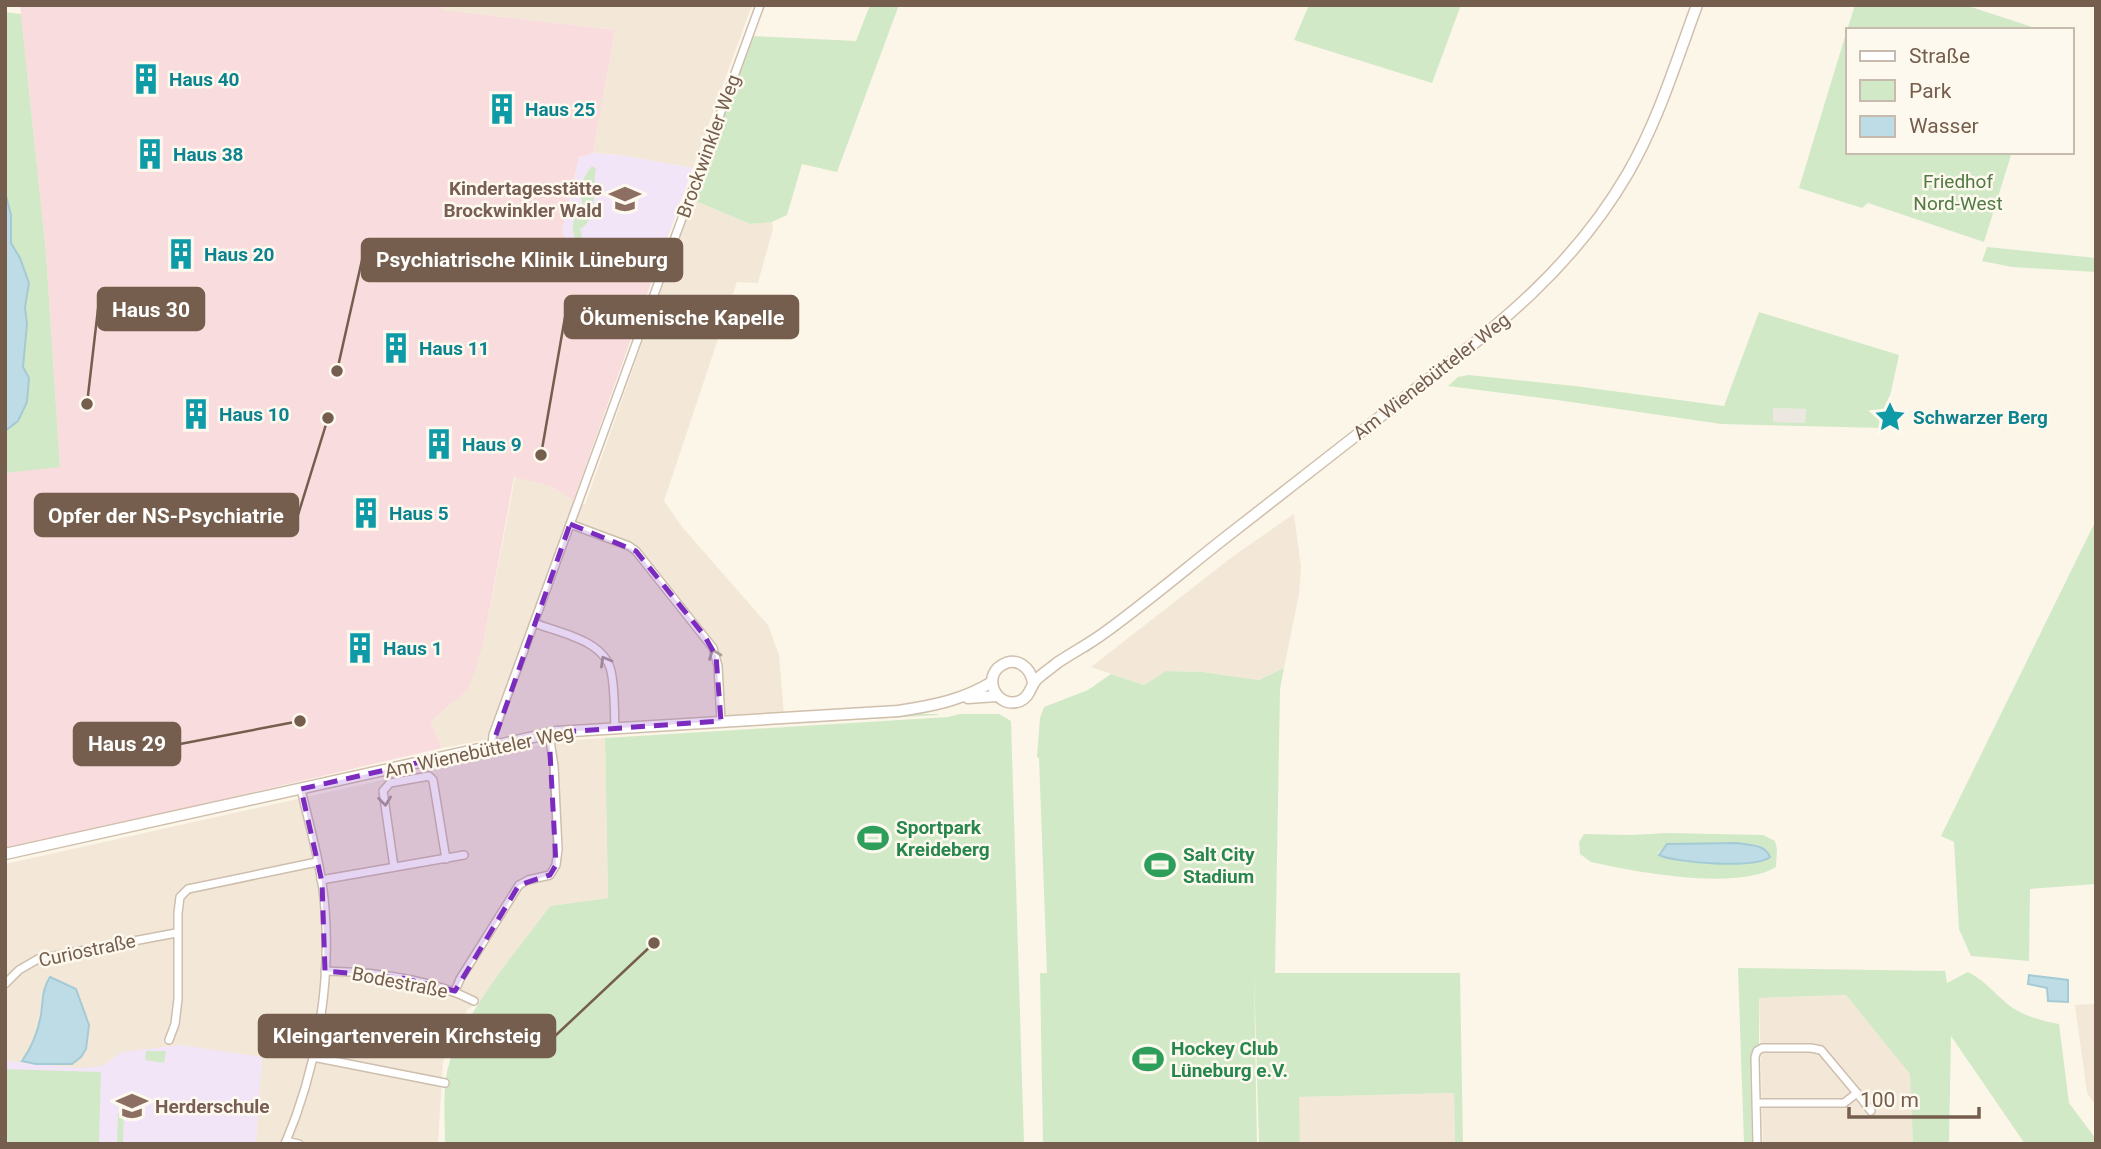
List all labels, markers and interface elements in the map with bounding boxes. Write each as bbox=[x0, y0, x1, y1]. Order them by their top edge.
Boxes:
legend bbox=[1846, 28, 2073, 154]
text: Straße bbox=[1909, 44, 1970, 68]
building icon: Haus 40 bbox=[129, 62, 163, 96]
place label: Haus 40 bbox=[169, 68, 240, 91]
street label: Brockwinkler Weg bbox=[672, 71, 745, 221]
text: Park bbox=[1909, 79, 1952, 103]
building icon: Haus 25 bbox=[485, 92, 519, 126]
place label: Haus 25 bbox=[525, 98, 596, 121]
text: Wasser bbox=[1909, 114, 1979, 138]
building icon: Haus 38 bbox=[133, 137, 167, 171]
place label: Haus 38 bbox=[173, 143, 244, 166]
park label: Friedhof Nord-West bbox=[1913, 170, 2003, 215]
place label: Kindertagesstätte Brockwinkler Wald bbox=[443, 177, 602, 222]
school or university icon: Kindertagesstätte Brockwinkler Wald bbox=[608, 182, 642, 216]
building icon: Haus 20 bbox=[164, 237, 198, 271]
callout: Psychiatrische Klinik Lüneburg bbox=[362, 239, 682, 281]
place label: Haus 20 bbox=[204, 243, 275, 266]
text: Psychiatrische Klinik Lüneburg bbox=[376, 248, 668, 272]
callout: Haus 30 bbox=[98, 288, 204, 330]
callout: Ökumenische Kapelle bbox=[565, 296, 798, 338]
text: Haus 30 bbox=[112, 298, 190, 322]
text: Ökumenische Kapelle bbox=[580, 306, 784, 330]
street label: Am Wienebütteler Weg bbox=[1348, 308, 1514, 445]
building icon: Haus 11 bbox=[379, 331, 413, 365]
place label: Haus 11 bbox=[419, 337, 490, 360]
building icon: Haus 10 bbox=[179, 397, 213, 431]
place icon: Schwarzer Berg bbox=[1873, 400, 1907, 434]
place label: Haus 10 bbox=[219, 403, 290, 426]
place label: Schwarzer Berg bbox=[1913, 406, 2048, 429]
building icon: Haus 9 bbox=[422, 427, 456, 461]
place label: Haus 9 bbox=[462, 433, 522, 456]
callout: Opfer der NS-Psychiatrie bbox=[35, 494, 298, 536]
building icon: Haus 5 bbox=[349, 496, 383, 530]
place label: Haus 5 bbox=[389, 502, 449, 525]
text: Opfer der NS-Psychiatrie bbox=[48, 504, 284, 528]
building icon: Haus 1 bbox=[343, 631, 377, 665]
place label: Haus 1 bbox=[383, 637, 443, 660]
one-way arrow bbox=[708, 648, 722, 660]
one-way arrow bbox=[600, 656, 613, 669]
street label: Am Wienebütteler Weg bbox=[382, 720, 576, 783]
callout: Haus 29 bbox=[74, 723, 180, 765]
text: Haus 29 bbox=[88, 732, 166, 756]
one-way arrow bbox=[377, 796, 392, 807]
place label: Sportpark Kreideberg bbox=[896, 816, 990, 861]
sports icon: Sportpark Kreideberg bbox=[856, 821, 890, 855]
place label: Salt City Stadium bbox=[1183, 843, 1255, 888]
sports icon: Salt City Stadium bbox=[1143, 848, 1177, 882]
street label: Curiostraße bbox=[37, 929, 138, 972]
street label: Bodestraße bbox=[350, 962, 450, 1003]
callout: Kleingartenverein Kirchsteig bbox=[259, 1015, 555, 1057]
text: Kleingartenverein Kirchsteig bbox=[273, 1024, 541, 1048]
place label: Hockey Club Lüneburg e.V. bbox=[1171, 1037, 1288, 1082]
sports icon: Hockey Club Lüneburg e.V. bbox=[1131, 1042, 1165, 1076]
scale bar bbox=[1849, 1076, 1979, 1120]
text: 100 m bbox=[1860, 1088, 1919, 1112]
school or university icon: Herderschule bbox=[115, 1089, 149, 1123]
place label: Herderschule bbox=[155, 1095, 270, 1118]

